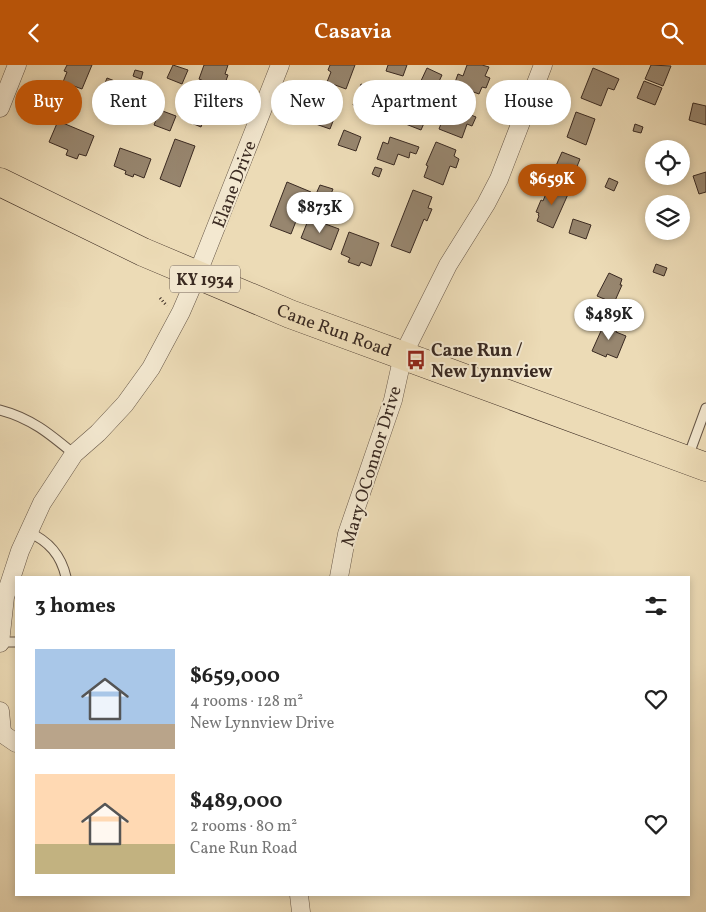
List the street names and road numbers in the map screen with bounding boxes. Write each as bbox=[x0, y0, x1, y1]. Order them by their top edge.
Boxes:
street label: Elane Drive bbox=[207, 137, 264, 232]
road number: KY 1934 bbox=[170, 265, 240, 293]
street label: Cane Run Road bbox=[272, 299, 395, 364]
street label: Mary OConnor Drive bbox=[336, 383, 409, 550]

